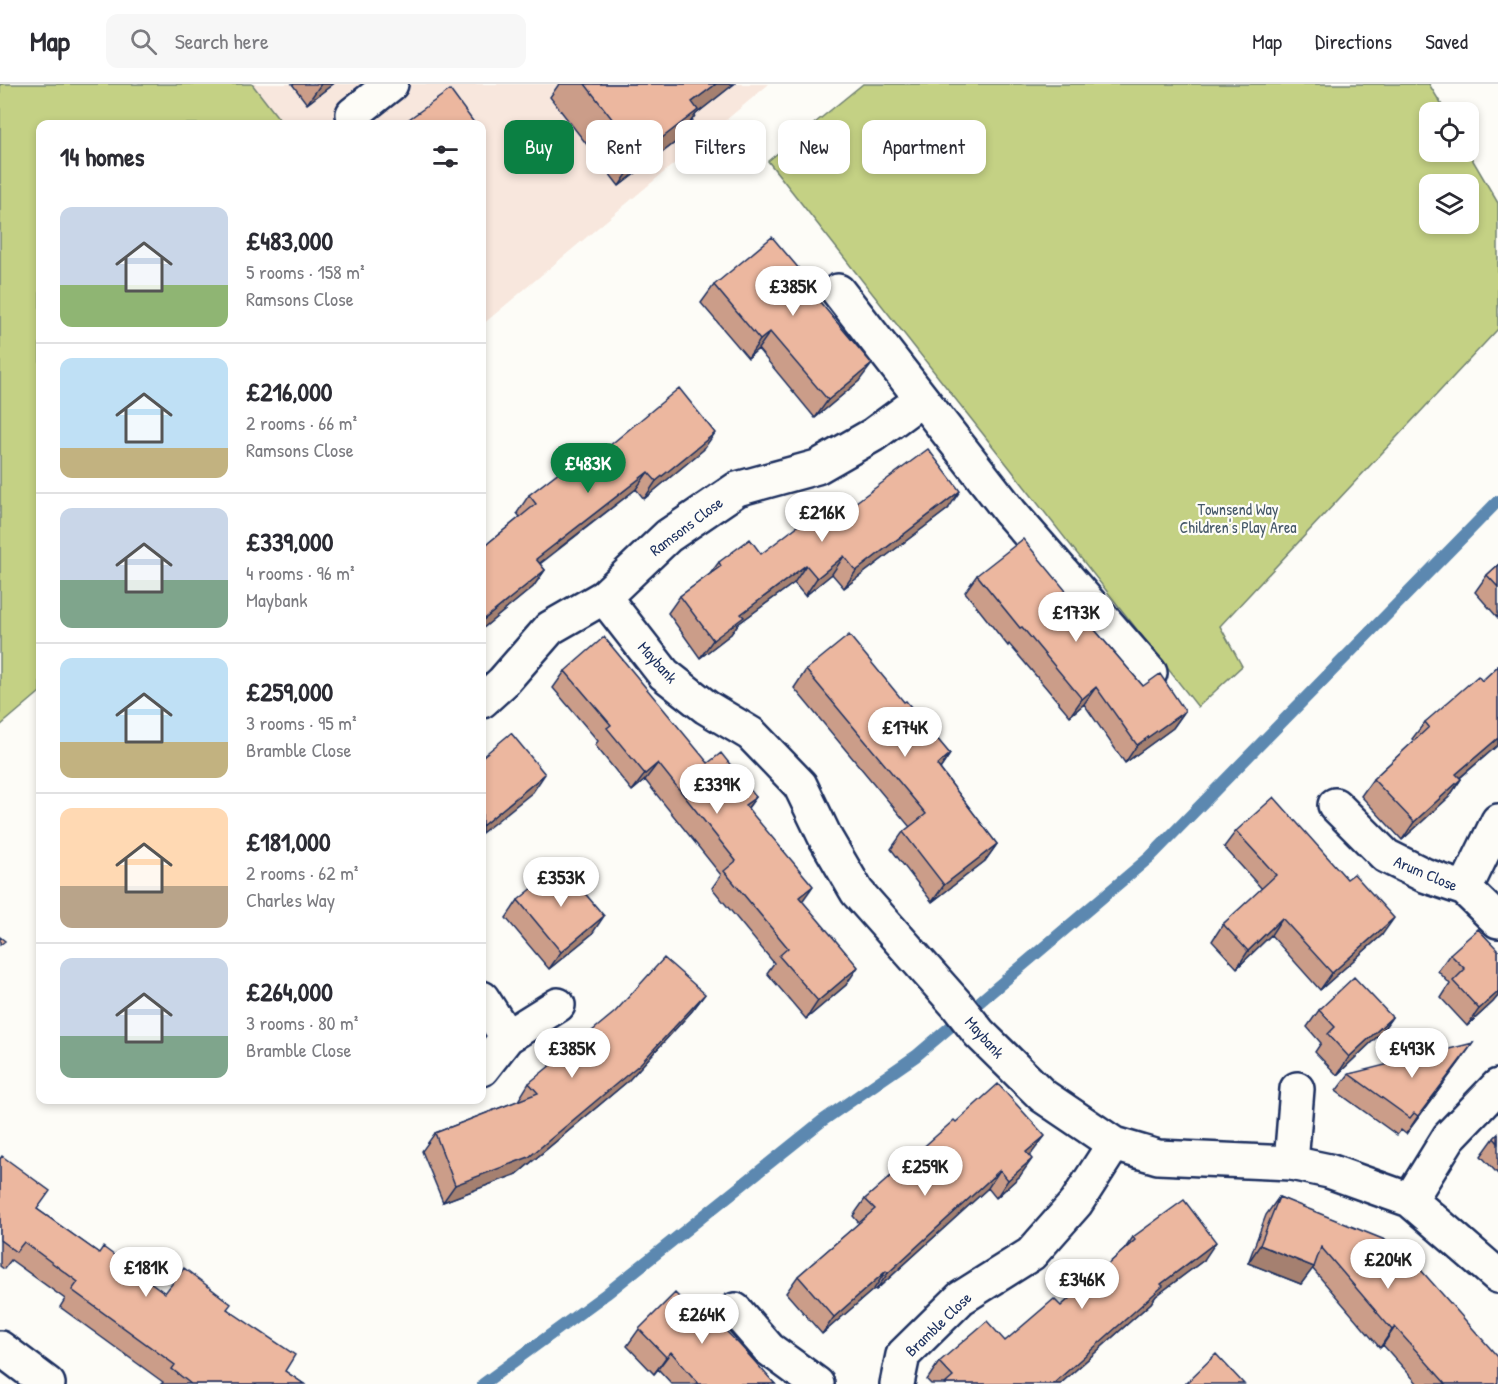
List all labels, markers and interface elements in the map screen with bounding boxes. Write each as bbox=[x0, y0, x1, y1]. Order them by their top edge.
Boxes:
search box bbox=[106, 14, 526, 68]
text: Map bbox=[30, 22, 70, 60]
icon: search bbox=[127, 25, 160, 58]
text: Search here bbox=[175, 26, 269, 56]
text: Map bbox=[1252, 27, 1282, 56]
text: Directions bbox=[1315, 27, 1392, 56]
text: Saved bbox=[1425, 27, 1468, 56]
map controls bbox=[1419, 102, 1479, 234]
button: locate bbox=[1419, 102, 1479, 162]
chip: Buy bbox=[504, 120, 574, 174]
chip: Rent bbox=[586, 120, 663, 174]
chip: Filters bbox=[675, 120, 766, 174]
chip: New bbox=[778, 120, 850, 174]
chip: Apartment bbox=[862, 120, 986, 174]
text: 14 homes bbox=[60, 139, 145, 174]
icon: filters bbox=[429, 140, 462, 173]
button: layers bbox=[1419, 174, 1479, 234]
text: £483,000 bbox=[246, 223, 333, 258]
icon: home bbox=[108, 231, 180, 303]
text: 5 rooms · 158 m² bbox=[246, 258, 365, 285]
pin: £385K bbox=[751, 266, 835, 317]
text: £385K bbox=[769, 272, 817, 299]
text: Ramsons Close bbox=[246, 285, 354, 312]
text: £216,000 bbox=[246, 374, 332, 409]
icon: home bbox=[108, 382, 180, 454]
text: 2 rooms · 66 m² bbox=[246, 409, 357, 436]
text: Ramsons Close bbox=[246, 436, 354, 463]
pin: £483K bbox=[546, 443, 630, 494]
text: £483K bbox=[565, 449, 611, 476]
street label: Ramsons Close bbox=[645, 491, 727, 561]
pin: £216K bbox=[780, 492, 864, 543]
text: £216K bbox=[799, 498, 845, 525]
park label: Townsend Way Children's Play Area bbox=[1179, 498, 1297, 538]
text: £339,000 bbox=[246, 524, 333, 559]
icon: home bbox=[108, 532, 180, 604]
text: 4 rooms · 96 m² bbox=[246, 559, 355, 586]
text: Maybank bbox=[246, 586, 308, 613]
pin: £173K bbox=[1034, 592, 1118, 643]
text: £173K bbox=[1052, 598, 1100, 625]
street label: Maybank bbox=[633, 636, 683, 688]
text: £259,000 bbox=[246, 674, 333, 709]
icon: home bbox=[108, 682, 180, 754]
pin: £174K bbox=[863, 707, 947, 758]
text: 3 rooms · 95 m² bbox=[246, 709, 356, 736]
text: £174K bbox=[882, 713, 928, 740]
text: Bramble Close bbox=[246, 736, 351, 763]
pin: £339K bbox=[675, 764, 759, 815]
text: £339K bbox=[694, 770, 740, 797]
text: £181,000 bbox=[246, 824, 331, 859]
icon: home bbox=[108, 832, 180, 904]
street label: Arum Close bbox=[1391, 850, 1462, 896]
pin: £353K bbox=[519, 857, 603, 908]
text: 2 rooms · 62 m² bbox=[246, 859, 358, 886]
text: £353K bbox=[537, 863, 585, 890]
text: Charles Way bbox=[246, 886, 335, 913]
text: £264,000 bbox=[246, 974, 333, 1009]
icon: home bbox=[108, 982, 180, 1054]
text: 3 rooms · 80 m² bbox=[246, 1009, 358, 1036]
street label: Maybank bbox=[960, 1011, 1010, 1063]
pin: £385K bbox=[530, 1028, 614, 1079]
pin: £493K bbox=[1370, 1028, 1454, 1079]
text: £385K bbox=[548, 1034, 596, 1061]
text: £493K bbox=[1389, 1034, 1435, 1061]
text: Bramble Close bbox=[246, 1036, 351, 1063]
pin: £259K bbox=[883, 1146, 967, 1197]
text: £259K bbox=[902, 1152, 948, 1179]
pin: £204K bbox=[1346, 1239, 1430, 1290]
text: £204K bbox=[1364, 1245, 1412, 1272]
pin: £181K bbox=[104, 1247, 188, 1298]
text: £181K bbox=[124, 1253, 168, 1280]
pin: £346K bbox=[1040, 1259, 1124, 1310]
text: £346K bbox=[1059, 1265, 1105, 1292]
street label: Bramble Close bbox=[900, 1286, 976, 1361]
pin: £264K bbox=[660, 1294, 744, 1345]
text: £264K bbox=[679, 1300, 725, 1327]

